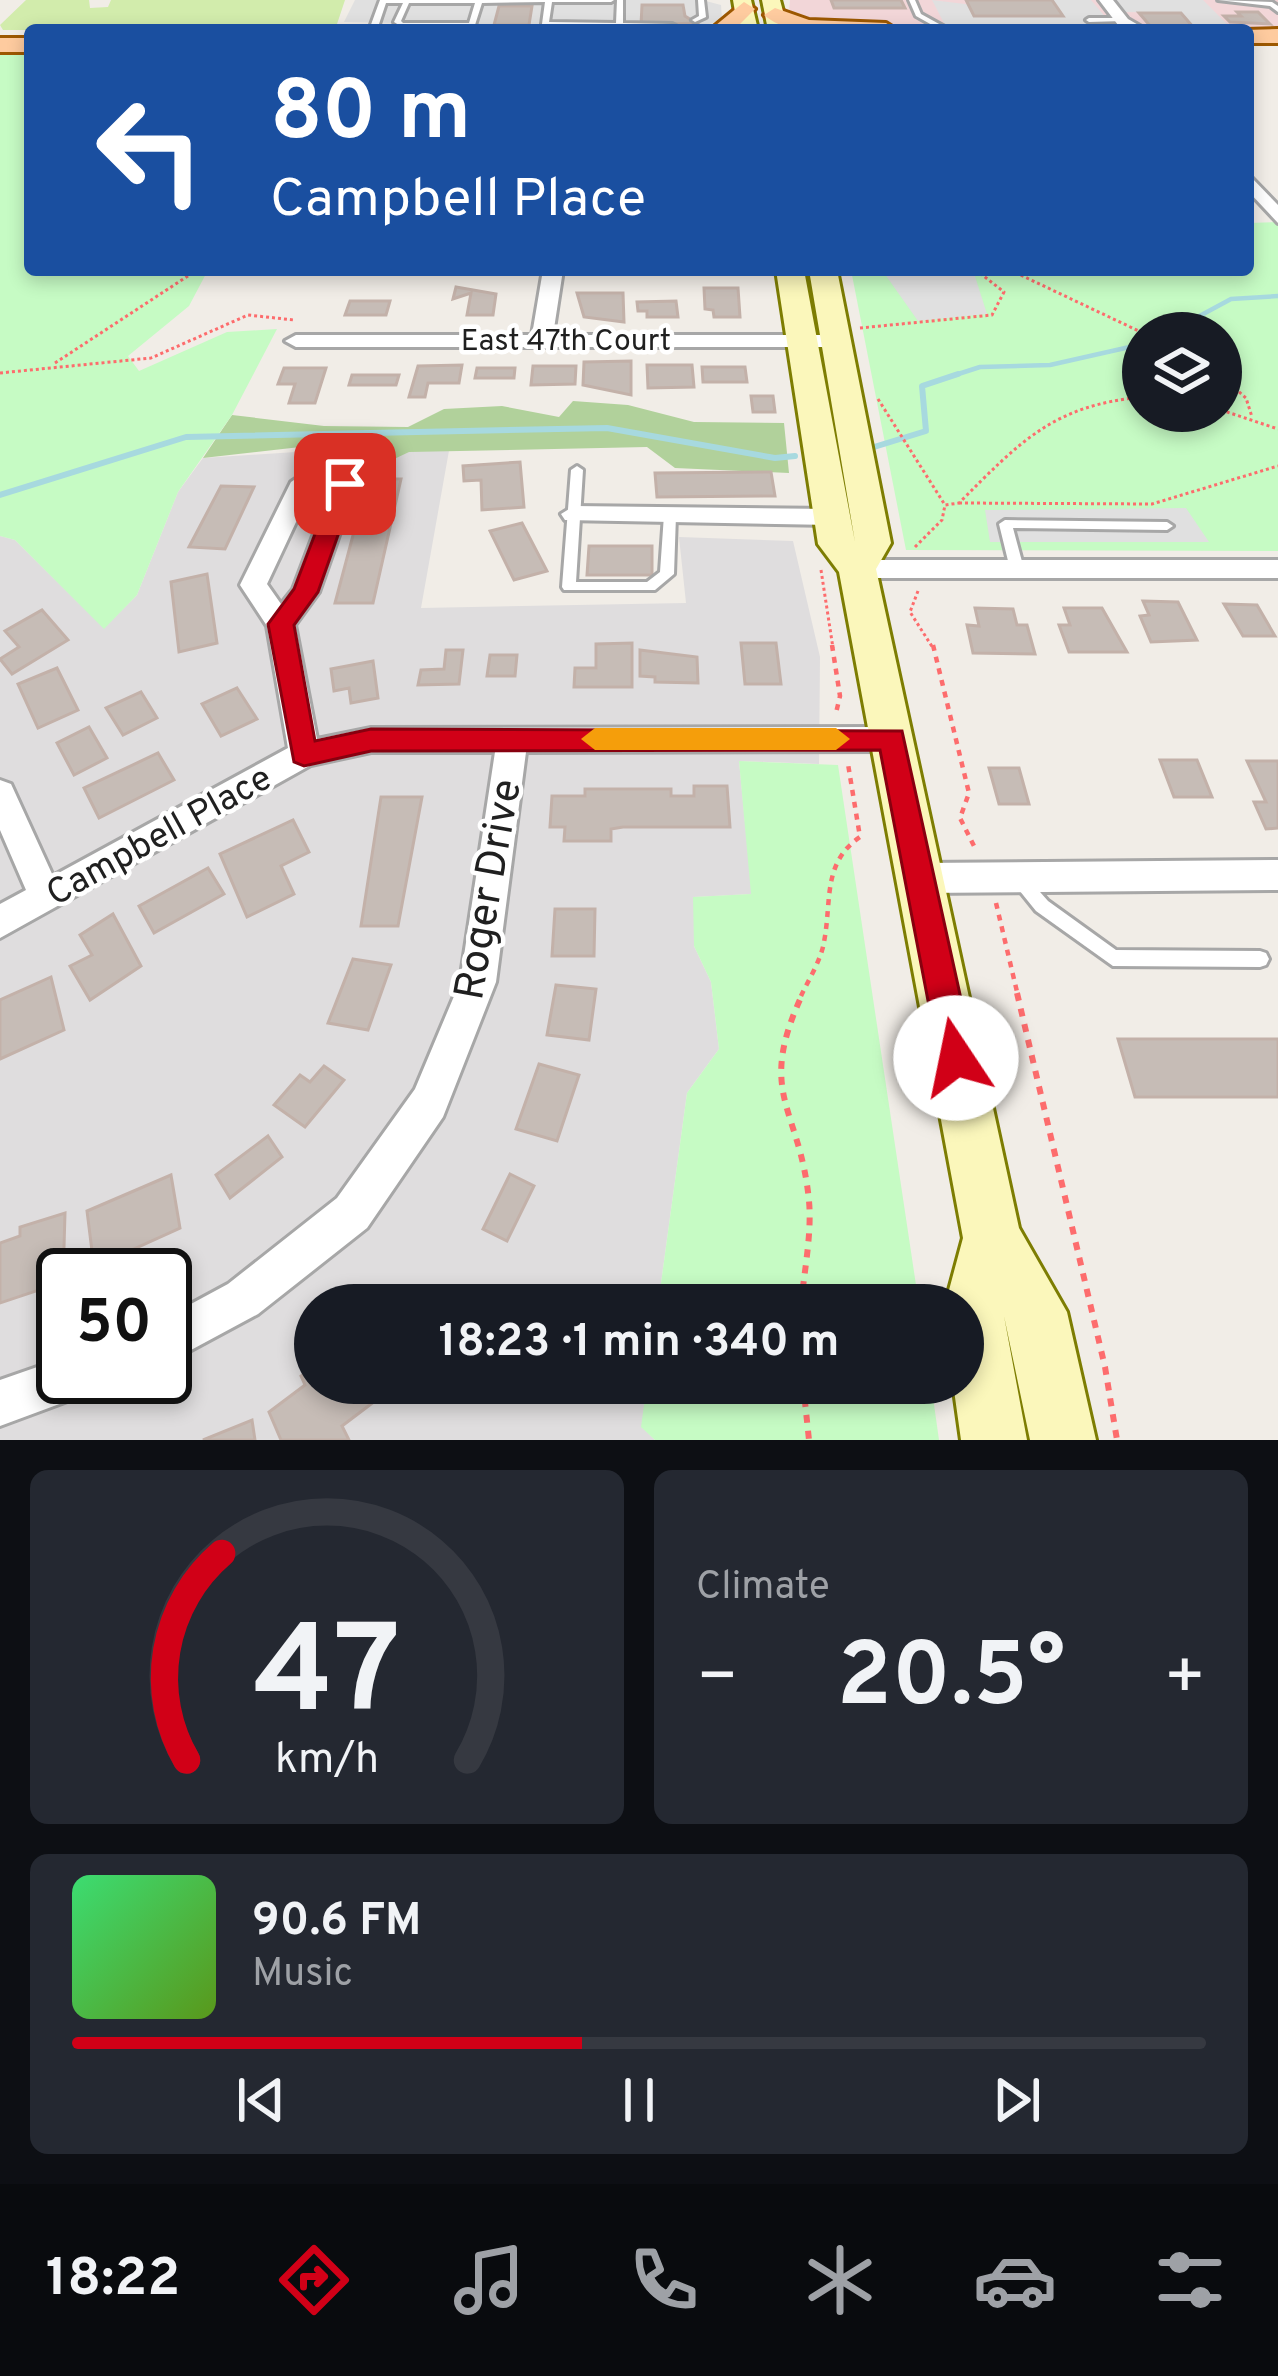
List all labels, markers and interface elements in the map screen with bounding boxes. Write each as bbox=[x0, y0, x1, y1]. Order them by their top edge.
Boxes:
text: 80 m bbox=[270, 63, 471, 169]
icon: left bbox=[72, 72, 228, 228]
text: Campbell Place bbox=[270, 167, 646, 236]
map controls bbox=[1122, 312, 1242, 432]
button: layers bbox=[1122, 312, 1242, 432]
street label: East 47th Court bbox=[461, 324, 671, 361]
pin bbox=[294, 433, 396, 535]
icon: arrive bbox=[312, 451, 378, 517]
street label: Campbell Place bbox=[39, 757, 281, 918]
street label: Roger Drive bbox=[445, 775, 536, 1004]
position arrow bbox=[893, 995, 1019, 1121]
speed limit sign: 50 bbox=[36, 1248, 192, 1404]
text: 18:23 · 1 min · 340 m bbox=[439, 1315, 839, 1372]
text: Climate bbox=[696, 1564, 830, 1613]
text: 47 bbox=[253, 1599, 401, 1757]
text: 20.5° bbox=[837, 1624, 1065, 1737]
text: − bbox=[696, 1639, 739, 1722]
text: + bbox=[1163, 1639, 1206, 1722]
text: km/h bbox=[275, 1734, 379, 1788]
text: 90.6 FM bbox=[252, 1894, 422, 1951]
text: Music bbox=[252, 1951, 353, 2000]
icon: previous bbox=[228, 2067, 294, 2133]
icon: pause bbox=[606, 2067, 672, 2133]
icon: next bbox=[984, 2067, 1050, 2133]
icon: directions bbox=[272, 2238, 356, 2322]
icon: music bbox=[447, 2238, 531, 2322]
icon: phone bbox=[622, 2238, 706, 2322]
icon: climate bbox=[798, 2238, 882, 2322]
icon: car bbox=[973, 2238, 1057, 2322]
icon: filters bbox=[1148, 2238, 1232, 2322]
text: 18:22 bbox=[46, 2246, 180, 2315]

